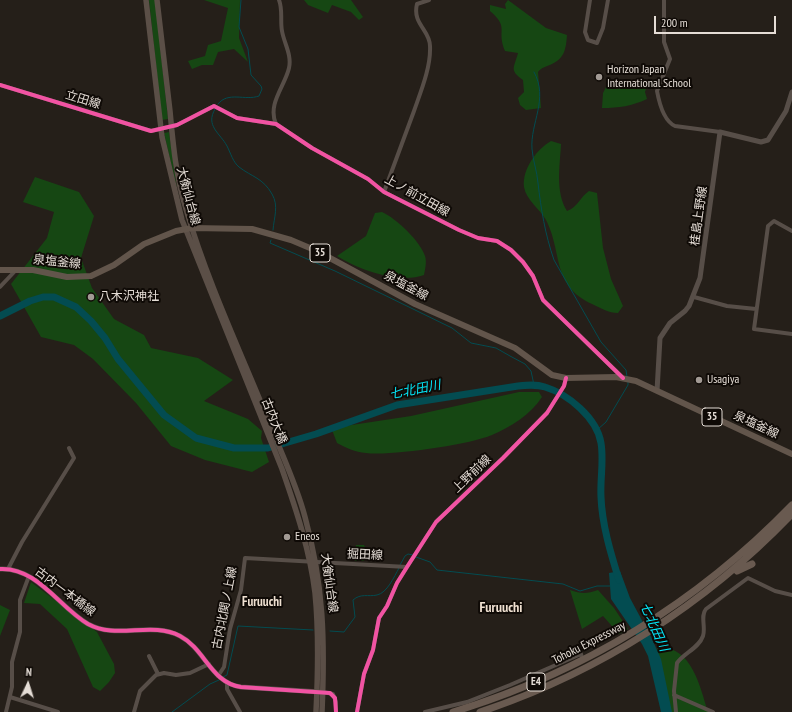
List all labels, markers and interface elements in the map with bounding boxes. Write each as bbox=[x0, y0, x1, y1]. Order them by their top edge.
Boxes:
scale bar bbox=[656, 8, 778, 34]
text: 200 m bbox=[661, 15, 688, 30]
place label: Horizon Japan International School bbox=[607, 63, 691, 91]
marker: Horizon Japan International School bbox=[594, 72, 604, 82]
street label: 立田線 bbox=[64, 88, 102, 112]
street label: 大衡仙台線 bbox=[173, 165, 203, 227]
street label: 上ノ前立田線 bbox=[382, 172, 452, 220]
street label: 桂島上野線 bbox=[688, 185, 710, 247]
road number: 35 bbox=[310, 244, 330, 262]
street label: 泉塩釜線 bbox=[32, 252, 82, 272]
street label: 泉塩釜線 bbox=[381, 268, 431, 304]
place label: 八木沢神社 bbox=[99, 290, 159, 304]
marker: 八木沢神社 bbox=[86, 292, 96, 302]
place label: Usagiya bbox=[707, 373, 739, 387]
marker: Usagiya bbox=[694, 375, 704, 385]
water label: 七北田川 bbox=[388, 377, 442, 403]
street label: 古内大橋 bbox=[258, 396, 290, 446]
road number: 35 bbox=[702, 408, 722, 426]
street label: 泉塩釜線 bbox=[731, 408, 781, 442]
street label: 上野前線 bbox=[450, 452, 494, 496]
place label: Eneos bbox=[295, 530, 320, 544]
marker: Eneos bbox=[282, 532, 292, 542]
street label: 掘田線 bbox=[347, 547, 383, 563]
street label: 大衡仙台線 bbox=[318, 552, 340, 614]
street label: 古内一本橋線 bbox=[32, 565, 98, 619]
street label: 古内北関ノ上線 bbox=[210, 565, 240, 651]
district label: Furuuchi bbox=[242, 594, 282, 610]
district label: Furuuchi bbox=[479, 600, 523, 616]
water label: 七北田川 bbox=[636, 600, 672, 654]
street label: Tohoku Expressway bbox=[550, 618, 628, 668]
north arrow bbox=[8, 664, 48, 704]
text: N bbox=[25, 665, 32, 679]
road number: E4 bbox=[527, 673, 545, 691]

